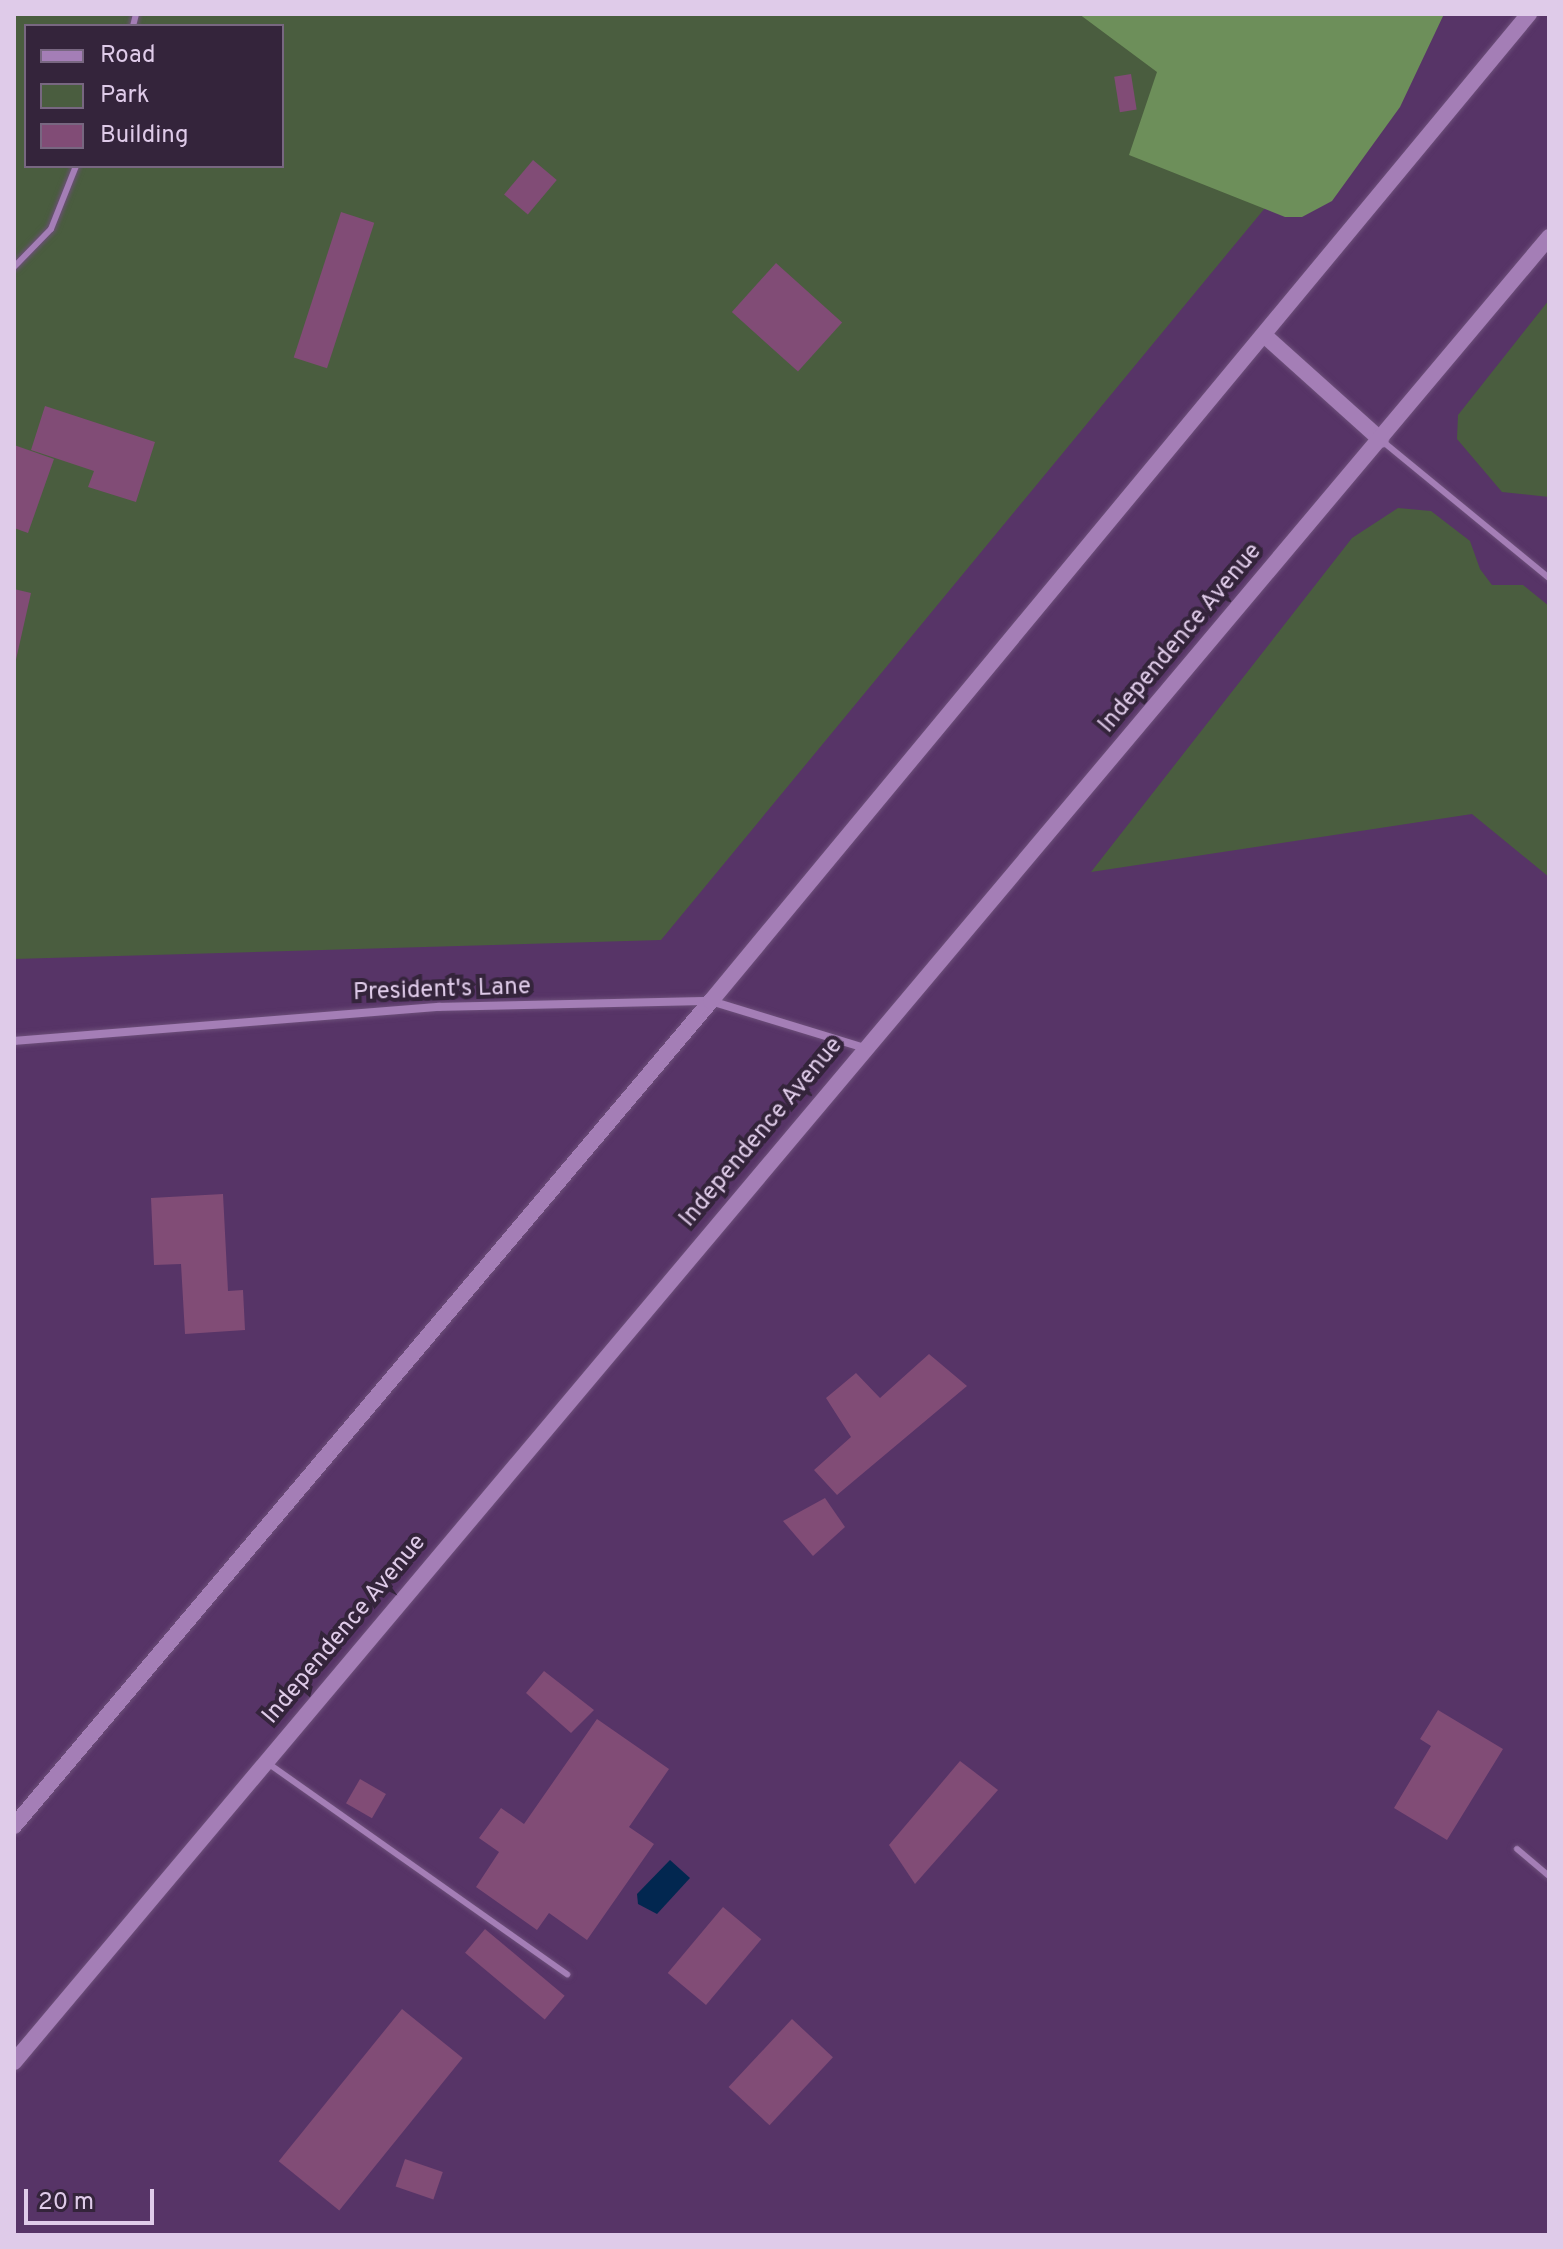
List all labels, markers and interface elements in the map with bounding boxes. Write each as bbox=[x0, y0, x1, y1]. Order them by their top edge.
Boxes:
legend bbox=[24, 24, 284, 168]
text: Road bbox=[100, 41, 156, 71]
text: Park bbox=[100, 81, 150, 111]
text: Building bbox=[100, 121, 189, 151]
street label: Independence Avenue bbox=[1093, 538, 1269, 740]
street label: President's Lane bbox=[353, 974, 531, 1008]
street label: Independence Avenue bbox=[674, 1032, 850, 1234]
street label: Independence Avenue bbox=[257, 1529, 433, 1731]
scale bar bbox=[28, 2173, 158, 2223]
text: 20 m bbox=[38, 2188, 94, 2218]

